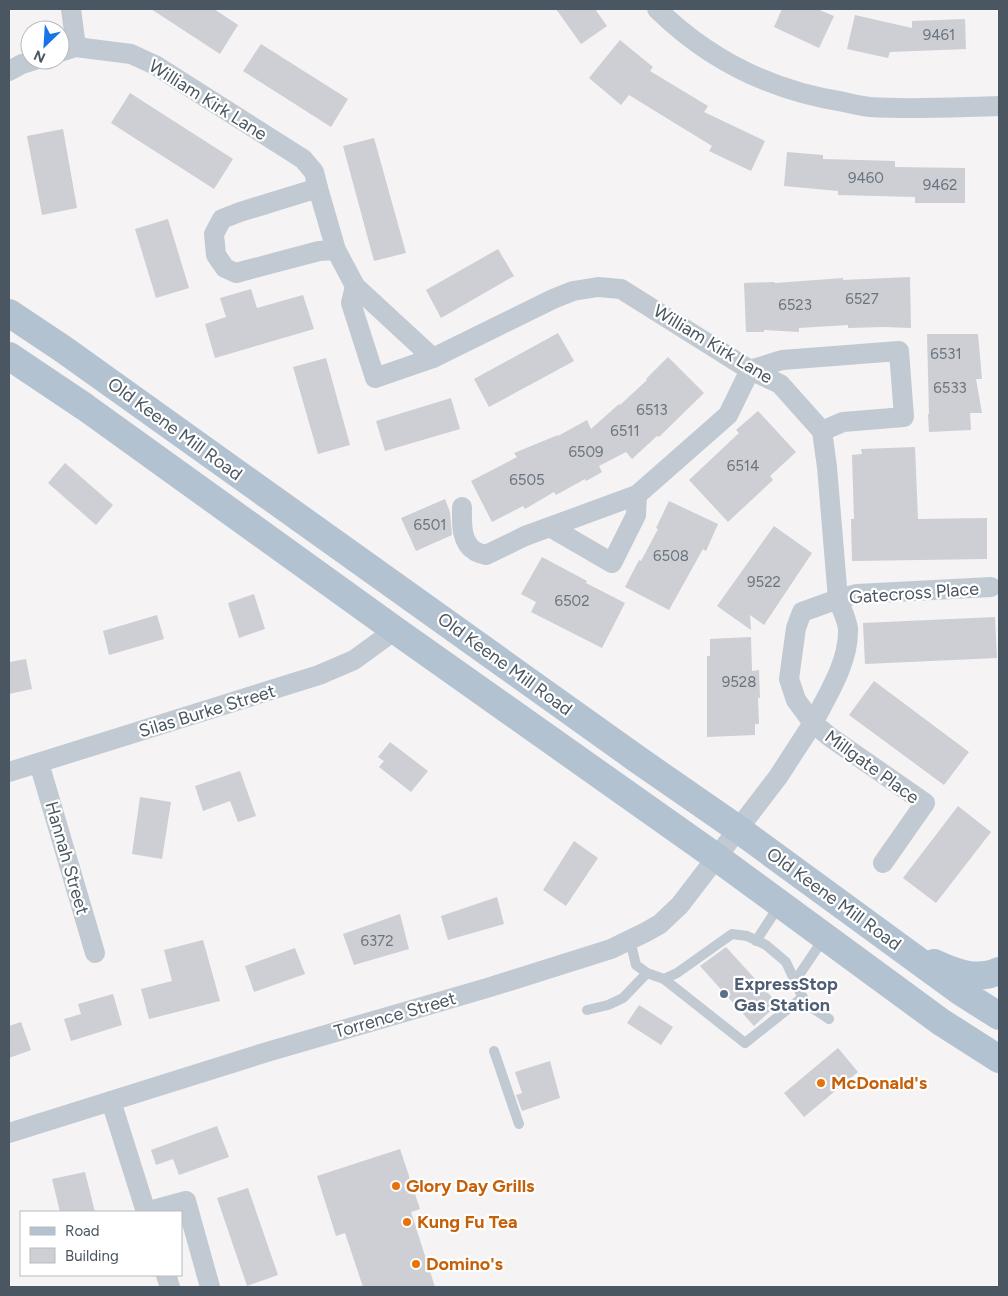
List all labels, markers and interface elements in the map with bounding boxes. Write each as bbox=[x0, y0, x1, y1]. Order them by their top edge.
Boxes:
north arrow bbox=[20, 20, 70, 70]
house number: 9461 bbox=[923, 26, 955, 44]
text: N bbox=[31, 46, 48, 66]
street label: William Kirk Lane bbox=[145, 55, 271, 145]
house number: 9460 bbox=[848, 169, 884, 187]
house number: 9462 bbox=[923, 176, 957, 194]
house number: 6527 bbox=[845, 290, 879, 308]
house number: 6523 bbox=[778, 296, 812, 314]
street label: William Kirk Lane bbox=[649, 300, 777, 388]
house number: 6531 bbox=[930, 345, 962, 363]
street label: Old Keene Mill Road bbox=[103, 373, 247, 485]
house number: 6533 bbox=[933, 379, 967, 397]
house number: 6513 bbox=[636, 401, 668, 419]
house number: 6511 bbox=[610, 422, 640, 440]
house number: 6509 bbox=[568, 443, 604, 461]
house number: 6514 bbox=[727, 457, 759, 475]
house number: 6505 bbox=[509, 471, 545, 489]
house number: 6501 bbox=[414, 516, 446, 534]
house number: 6508 bbox=[653, 547, 689, 565]
house number: 9522 bbox=[747, 573, 781, 591]
street label: Gatecross Place bbox=[848, 577, 980, 609]
house number: 6502 bbox=[554, 592, 590, 610]
street label: Old Keene Mill Road bbox=[433, 608, 577, 720]
house number: 9528 bbox=[722, 673, 756, 691]
street label: Silas Burke Street bbox=[136, 680, 278, 742]
street label: Millgate Place bbox=[821, 725, 924, 809]
street label: Hannah Street bbox=[40, 799, 94, 917]
street label: Old Keene Mill Road bbox=[762, 843, 906, 955]
house number: 6372 bbox=[360, 932, 394, 950]
place label: ExpressStop Gas Station bbox=[734, 973, 838, 1016]
street label: Torrence Street bbox=[332, 987, 459, 1043]
marker: ExpressStop Gas Station bbox=[718, 988, 730, 1000]
place label: McDonald's bbox=[831, 1072, 928, 1094]
marker: McDonald's bbox=[815, 1077, 827, 1089]
place label: Glory Day Grills bbox=[406, 1175, 535, 1197]
marker: Glory Day Grills bbox=[390, 1180, 402, 1192]
legend bbox=[20, 1211, 182, 1276]
place label: Kung Fu Tea bbox=[417, 1211, 518, 1233]
marker: Kung Fu Tea bbox=[401, 1216, 413, 1228]
text: Road bbox=[65, 1222, 100, 1240]
text: Building bbox=[65, 1247, 119, 1265]
place label: Domino's bbox=[426, 1253, 504, 1275]
marker: Domino's bbox=[410, 1258, 422, 1270]

